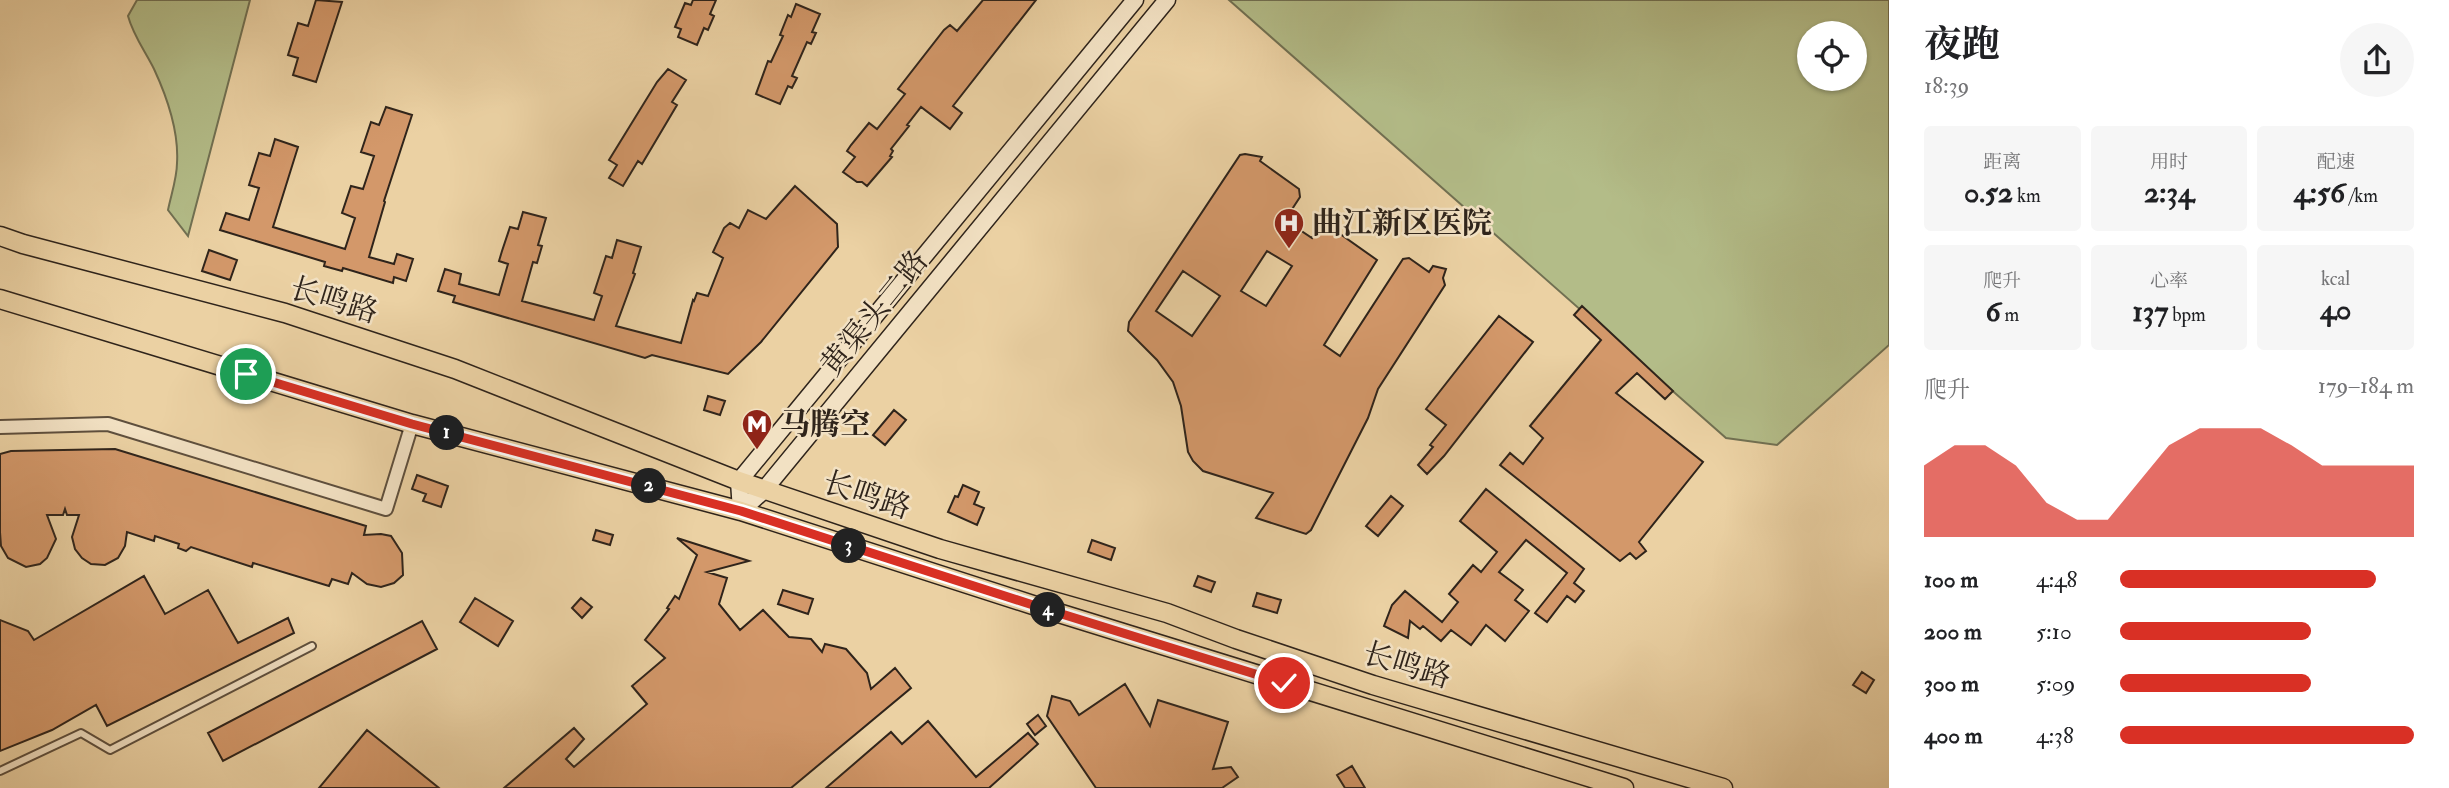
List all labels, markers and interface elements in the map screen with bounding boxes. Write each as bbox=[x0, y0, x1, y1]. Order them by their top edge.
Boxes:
map controls bbox=[1797, 21, 1867, 91]
button: locate bbox=[1797, 21, 1867, 91]
text: 夜跑 bbox=[1924, 21, 2000, 69]
button: share bbox=[2340, 23, 2414, 97]
text: 18:39 bbox=[1924, 71, 1969, 100]
text: 距离 bbox=[1983, 150, 2021, 174]
text: 用时 bbox=[2150, 150, 2188, 174]
text: 配速 bbox=[2317, 150, 2355, 174]
text: 0.52 bbox=[1964, 174, 2013, 211]
text: 2:34 bbox=[2144, 174, 2194, 211]
text: 4:56 bbox=[2293, 174, 2345, 211]
text: km bbox=[2013, 184, 2041, 208]
text: /km bbox=[2345, 184, 2378, 208]
place label: 曲江新区医院 bbox=[1312, 205, 1492, 242]
hospital icon: 曲江新区医院 bbox=[1272, 206, 1306, 250]
street label: 黄渠头二路 bbox=[813, 243, 936, 383]
text: kcal bbox=[2321, 267, 2350, 291]
text: 爬升 bbox=[1983, 269, 2021, 293]
text: 心率 bbox=[2150, 269, 2188, 293]
street label: 长鸣路 bbox=[285, 270, 382, 331]
text: 40 bbox=[2320, 291, 2351, 328]
text: 6 bbox=[1985, 293, 2001, 330]
text: 137 bbox=[2132, 293, 2168, 330]
text: m bbox=[2001, 303, 2019, 327]
text: bpm bbox=[2168, 303, 2206, 327]
pin bbox=[216, 344, 276, 404]
icon: arrive bbox=[227, 355, 265, 393]
text: 179–184 m bbox=[2318, 371, 2414, 400]
text: 爬升 bbox=[1924, 375, 1970, 404]
place label: 马腾空 bbox=[780, 406, 870, 443]
metro station icon: 马腾空 bbox=[740, 407, 774, 451]
pin: 1 bbox=[430, 416, 464, 450]
text: 1 bbox=[443, 420, 450, 444]
street label: 长鸣路 bbox=[818, 464, 915, 527]
pin: 2 bbox=[632, 468, 666, 504]
text: 2 bbox=[644, 473, 653, 497]
pin: 3 bbox=[832, 528, 866, 564]
text: 3 bbox=[845, 533, 852, 557]
text: 100 m bbox=[1924, 565, 1978, 594]
text: 4:48 bbox=[2036, 565, 2077, 594]
pin: 4 bbox=[1030, 592, 1066, 628]
text: 4 bbox=[1042, 597, 1053, 621]
text: 200 m bbox=[1924, 617, 1982, 646]
text: 5:10 bbox=[2036, 617, 2072, 646]
street label: 长鸣路 bbox=[1358, 635, 1455, 696]
pin bbox=[1254, 653, 1314, 713]
icon: check bbox=[1265, 664, 1303, 702]
text: 300 m bbox=[1924, 669, 1979, 698]
text: 5:09 bbox=[2036, 669, 2075, 698]
text: 400 m bbox=[1924, 721, 1983, 750]
text: 4:38 bbox=[2036, 721, 2074, 750]

